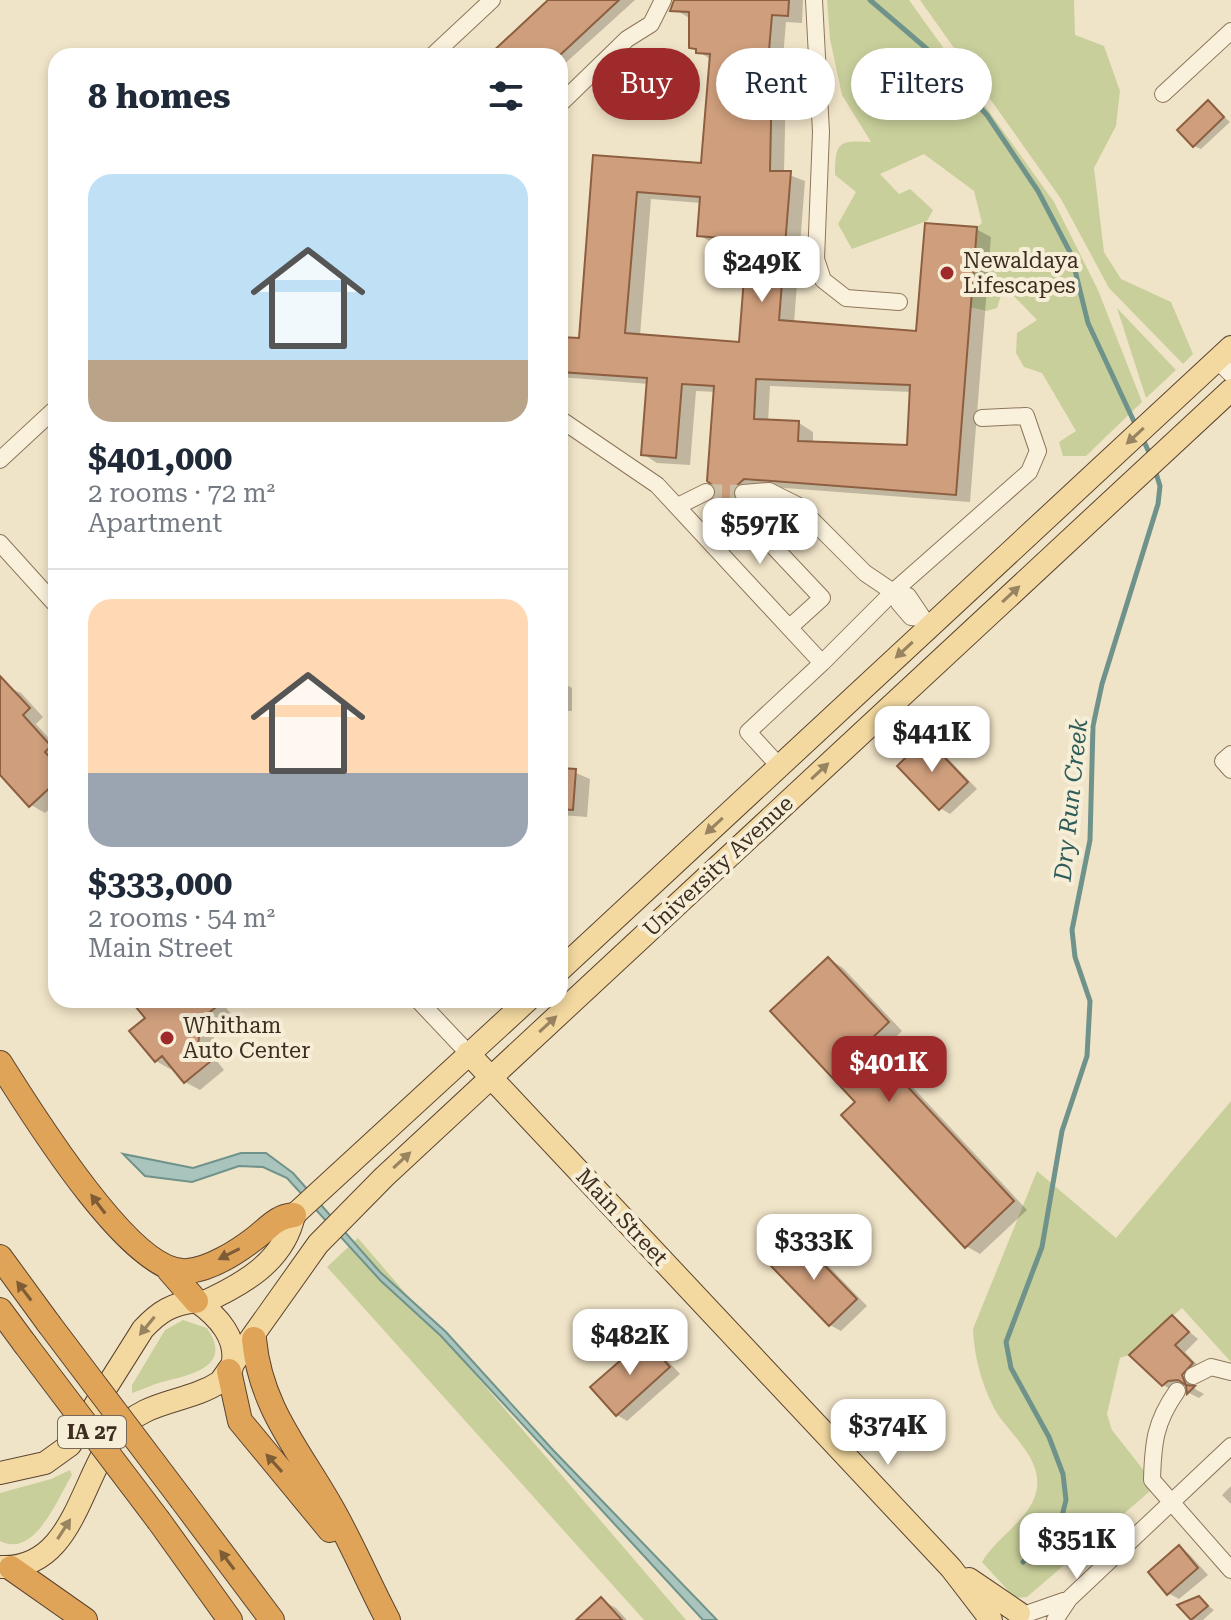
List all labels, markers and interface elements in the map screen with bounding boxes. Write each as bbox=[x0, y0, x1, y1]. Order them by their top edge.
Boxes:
chip: Buy bbox=[592, 48, 700, 120]
chip: Rent bbox=[716, 48, 835, 120]
chip: Filters bbox=[851, 48, 992, 120]
icon: filters bbox=[484, 74, 528, 118]
text: 8 homes bbox=[88, 76, 231, 116]
icon: home bbox=[236, 226, 380, 370]
pin: $249K bbox=[706, 236, 818, 304]
text: $249K bbox=[723, 247, 801, 277]
place label: Newaldaya Lifescapes bbox=[963, 248, 1079, 298]
marker: Newaldaya Lifescapes bbox=[938, 264, 956, 282]
one-way arrow bbox=[1126, 426, 1145, 444]
text: $401,000 bbox=[88, 438, 232, 478]
text: 2 rooms · 72 m² bbox=[88, 478, 275, 508]
pin: $597K bbox=[704, 498, 816, 566]
text: Apartment bbox=[88, 508, 222, 538]
text: $597K bbox=[721, 509, 799, 539]
one-way arrow bbox=[1001, 585, 1020, 603]
one-way arrow bbox=[895, 640, 914, 658]
icon: home bbox=[236, 651, 380, 795]
pin: $441K bbox=[876, 706, 988, 774]
text: $441K bbox=[893, 717, 971, 747]
water label: Dry Run Creek bbox=[1048, 717, 1093, 884]
one-way arrow bbox=[810, 762, 829, 780]
street label: University Avenue bbox=[638, 790, 798, 942]
one-way arrow bbox=[705, 817, 724, 835]
text: $333,000 bbox=[88, 863, 232, 903]
text: 2 rooms · 54 m² bbox=[88, 903, 275, 933]
text: Main Street bbox=[88, 933, 233, 963]
place label: Whitham Auto Center bbox=[183, 1013, 310, 1063]
one-way arrow bbox=[538, 1015, 557, 1033]
marker: Whitham Auto Center bbox=[158, 1029, 176, 1047]
pin: $401K bbox=[833, 1036, 945, 1104]
text: $401K bbox=[850, 1047, 928, 1077]
one-way arrow bbox=[392, 1152, 411, 1170]
street label: Main Street bbox=[571, 1164, 673, 1270]
one-way arrow bbox=[90, 1194, 106, 1214]
pin: $333K bbox=[758, 1214, 870, 1282]
text: $333K bbox=[775, 1225, 853, 1255]
one-way arrow bbox=[218, 1247, 241, 1260]
one-way arrow bbox=[17, 1281, 33, 1301]
pin: $482K bbox=[574, 1309, 686, 1377]
one-way arrow bbox=[139, 1315, 156, 1336]
text: $482K bbox=[591, 1320, 669, 1350]
pin: $374K bbox=[832, 1399, 944, 1467]
text: $374K bbox=[849, 1410, 927, 1440]
road number: IA 27 bbox=[58, 1416, 126, 1448]
one-way arrow bbox=[265, 1454, 283, 1473]
pin: $351K bbox=[1021, 1513, 1133, 1581]
one-way arrow bbox=[57, 1518, 72, 1539]
text: $351K bbox=[1038, 1524, 1116, 1554]
one-way arrow bbox=[219, 1550, 235, 1570]

